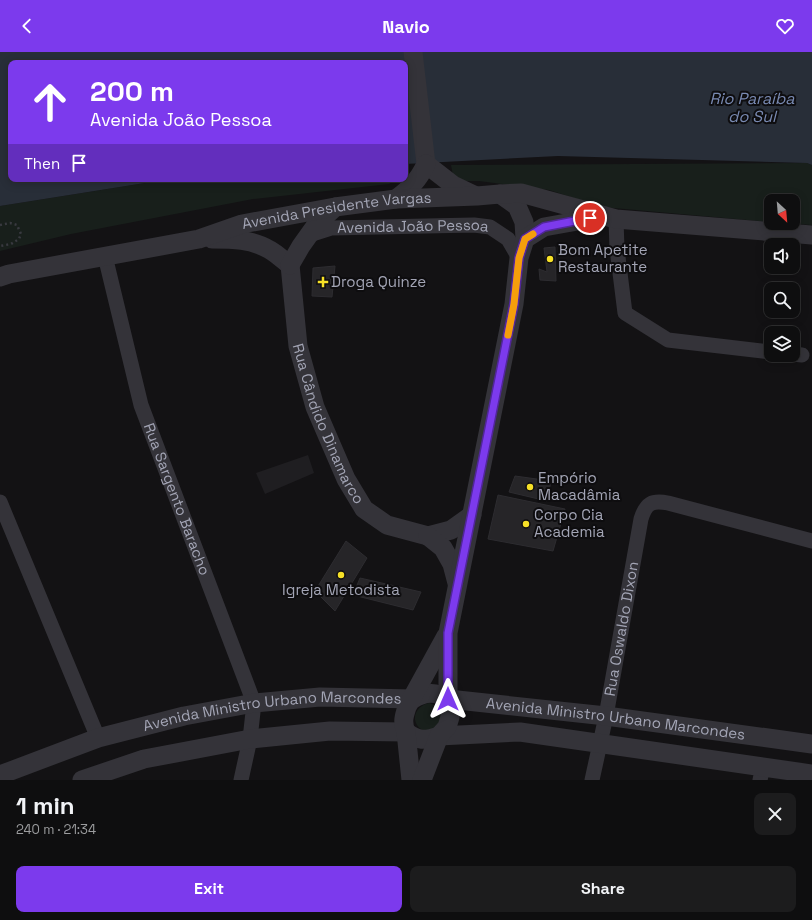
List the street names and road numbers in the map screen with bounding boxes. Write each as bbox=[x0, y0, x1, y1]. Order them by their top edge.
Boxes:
street label: Avenida Presidente Vargas bbox=[240, 188, 432, 233]
street label: Avenida João Pessoa bbox=[337, 215, 490, 237]
street label: Rua Cândido Dinamarco bbox=[289, 341, 369, 507]
street label: Rua Sargento Baracho bbox=[140, 420, 215, 578]
street label: Rua Oswaldo Dixon bbox=[600, 560, 642, 698]
street label: Avenida Ministro Urbano Marcondes bbox=[141, 687, 402, 735]
street label: Avenida Ministro Urbano Marcondes bbox=[485, 693, 747, 744]

